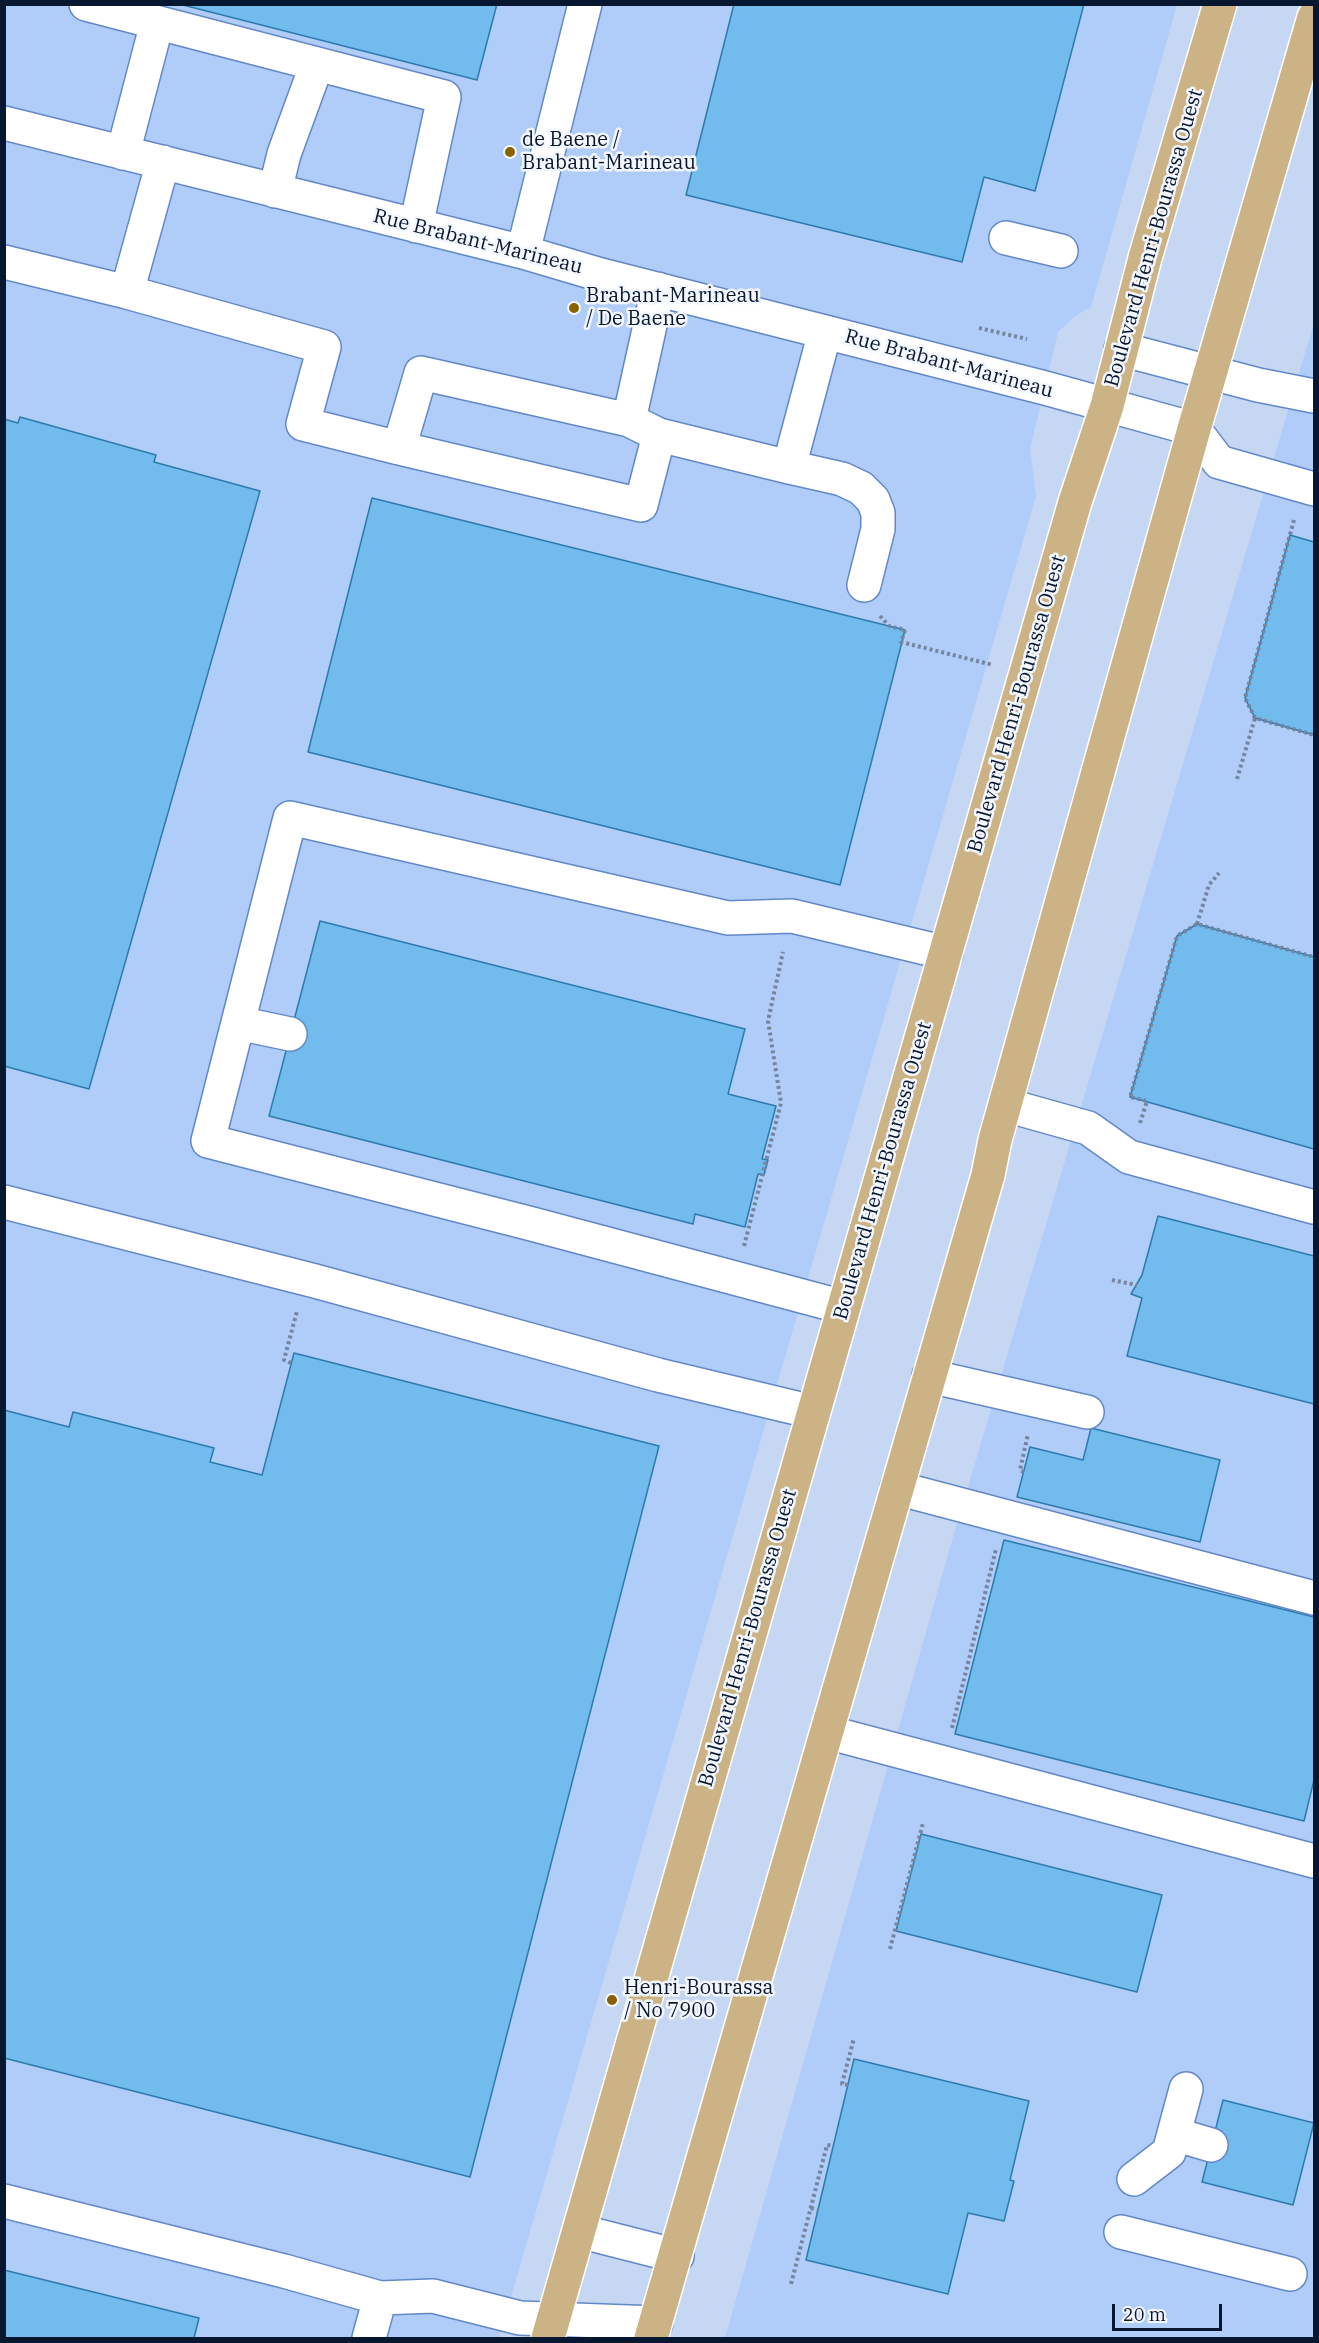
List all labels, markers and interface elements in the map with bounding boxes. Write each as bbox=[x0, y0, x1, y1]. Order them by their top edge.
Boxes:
street label: Boulevard Henri-Bourassa Ouest bbox=[1100, 86, 1208, 390]
place label: de Baene / Brabant-Marineau bbox=[522, 128, 696, 175]
marker: de Baene / Brabant-Marineau bbox=[503, 145, 517, 159]
street label: Rue Brabant-Marineau bbox=[371, 204, 585, 280]
place label: Brabant-Marineau / De Baene bbox=[586, 284, 760, 331]
marker: Brabant-Marineau / De Baene bbox=[567, 301, 581, 315]
street label: Rue Brabant-Marineau bbox=[842, 325, 1056, 403]
street label: Boulevard Henri-Bourassa Ouest bbox=[963, 552, 1071, 856]
street label: Boulevard Henri-Bourassa Ouest bbox=[829, 1019, 937, 1323]
street label: Boulevard Henri-Bourassa Ouest bbox=[694, 1486, 802, 1790]
place label: Henri-Bourassa / No 7900 bbox=[624, 1976, 773, 2023]
marker: Henri-Bourassa / No 7900 bbox=[605, 1993, 619, 2007]
scale bar bbox=[1115, 2292, 1224, 2330]
text: 20 m bbox=[1123, 2303, 1166, 2326]

